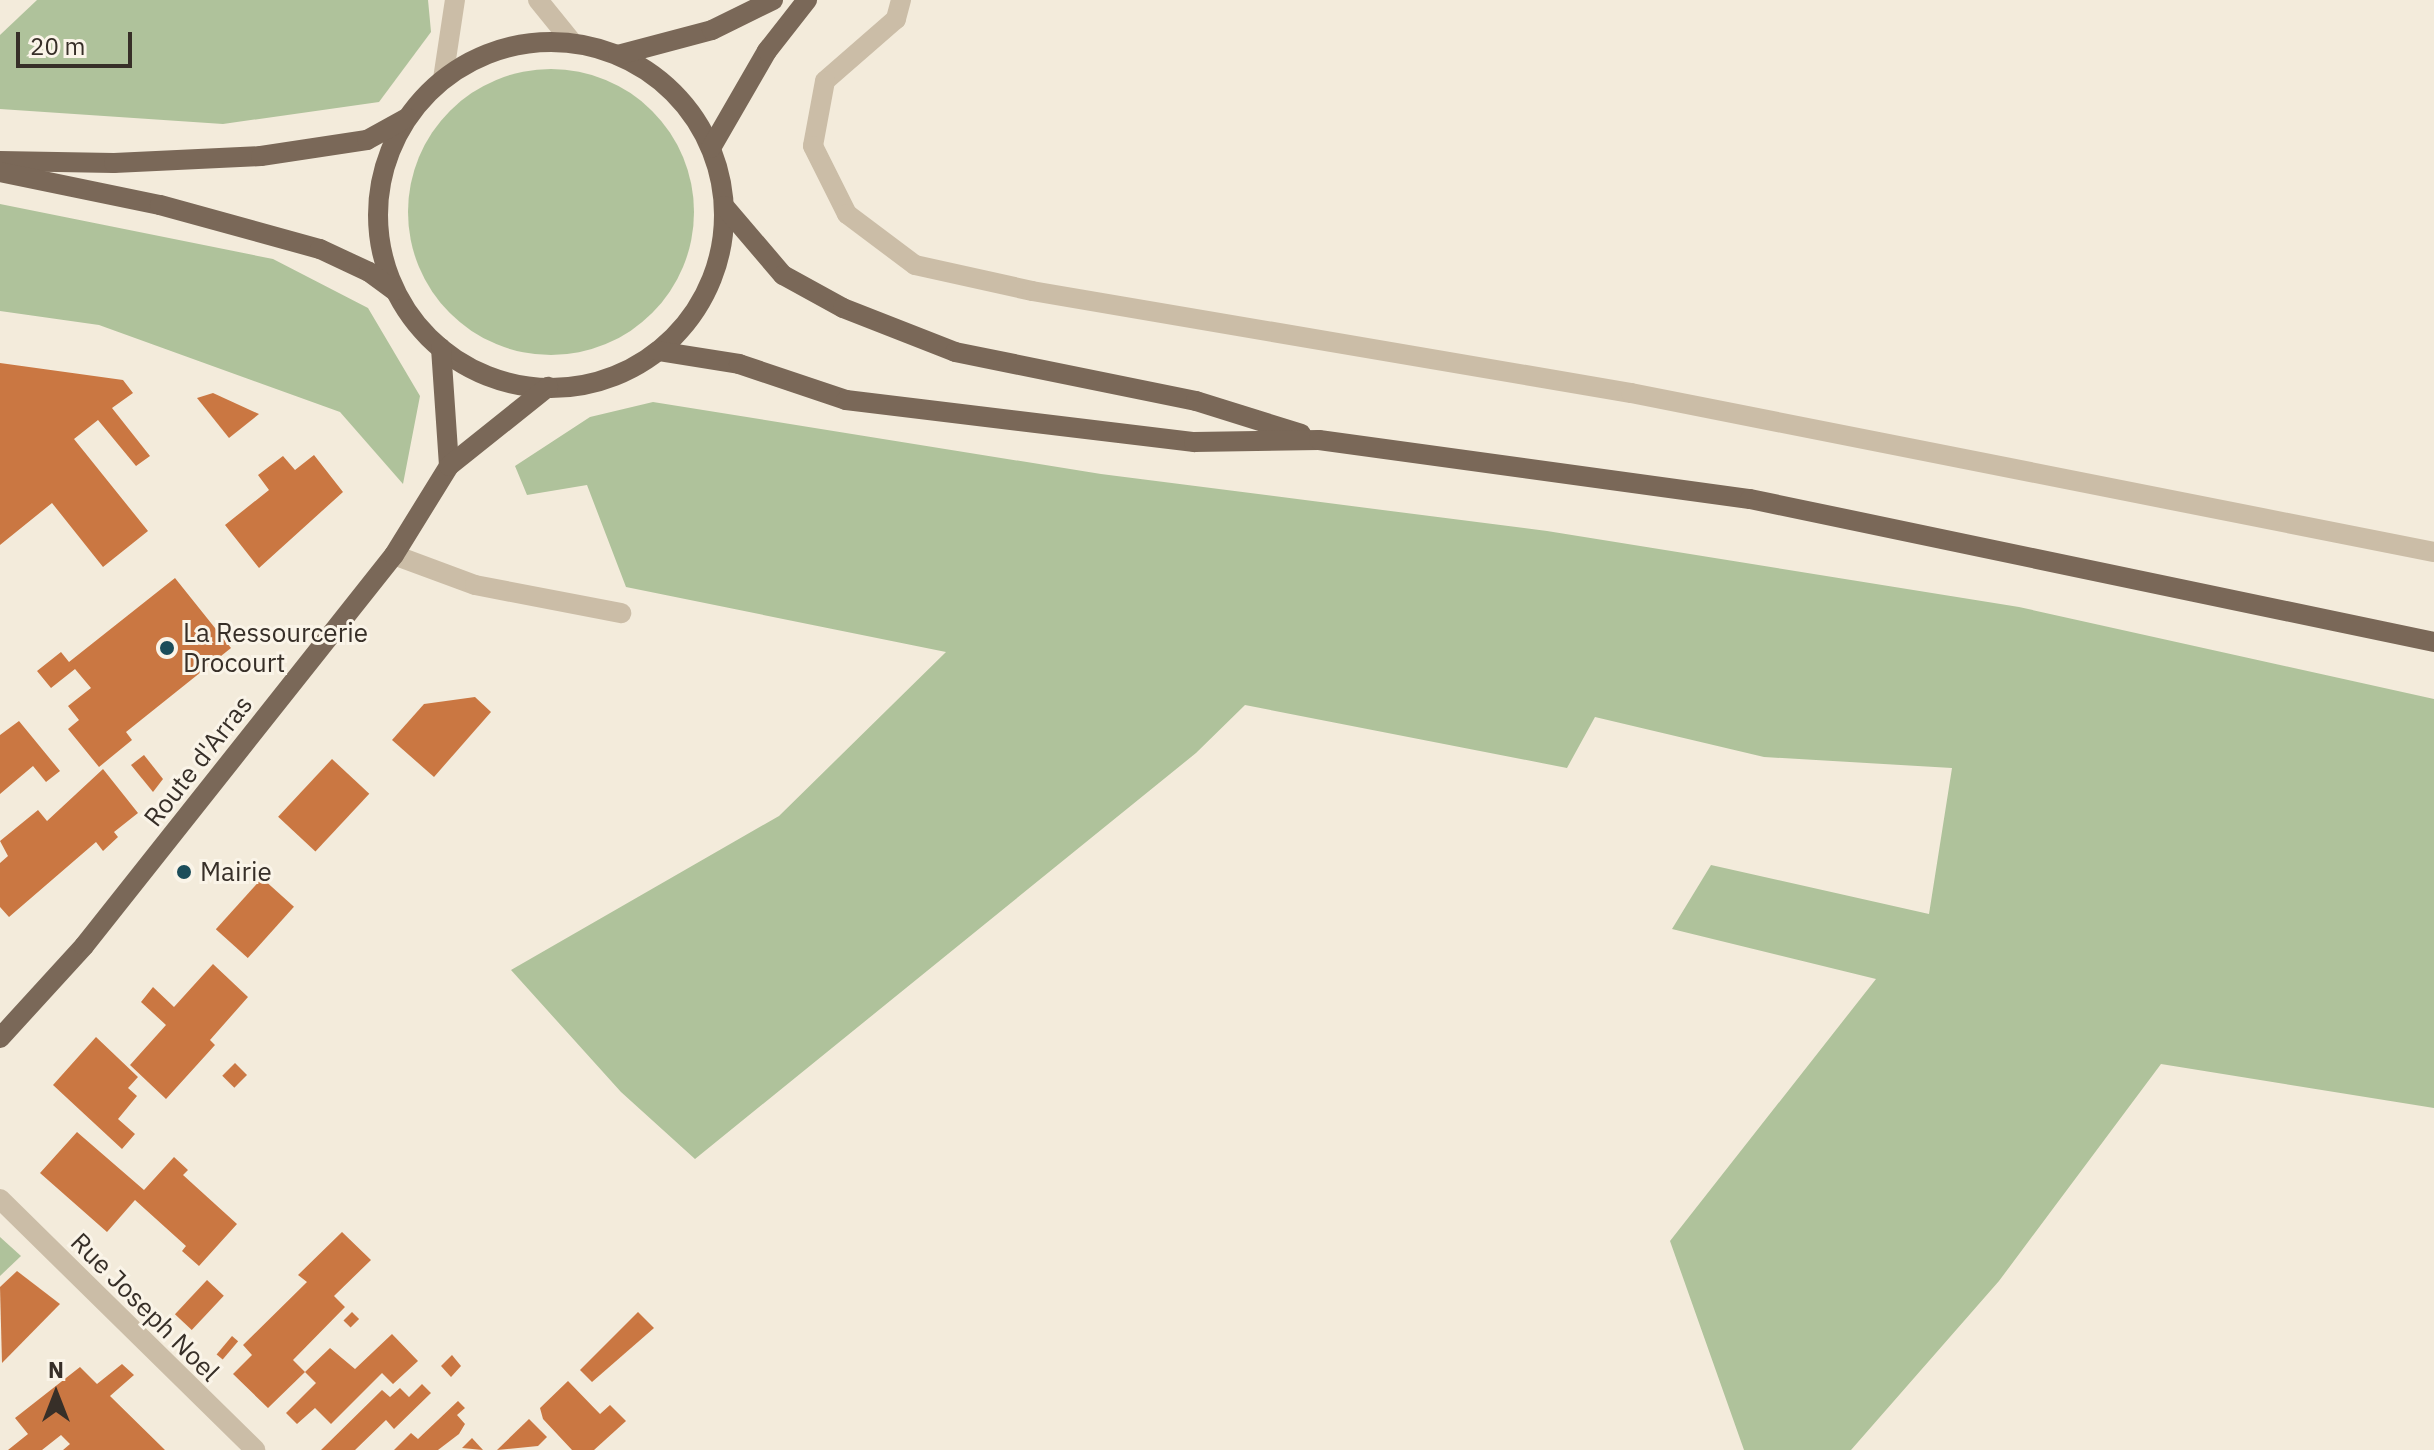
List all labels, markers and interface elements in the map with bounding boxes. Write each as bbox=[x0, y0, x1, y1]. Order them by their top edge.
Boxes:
scale bar bbox=[20, 16, 136, 66]
text: 20 m bbox=[30, 30, 85, 62]
place label: La Ressourcerie Drocourt bbox=[183, 617, 368, 678]
marker: La Ressourcerie Drocourt bbox=[158, 639, 176, 657]
street label: Route d'Arras bbox=[137, 689, 259, 833]
place label: Mairie bbox=[200, 856, 272, 888]
marker: Mairie bbox=[175, 863, 193, 881]
street label: Rue Joseph Noel bbox=[64, 1226, 226, 1388]
north arrow bbox=[16, 1354, 96, 1434]
text: N bbox=[48, 1355, 64, 1384]

